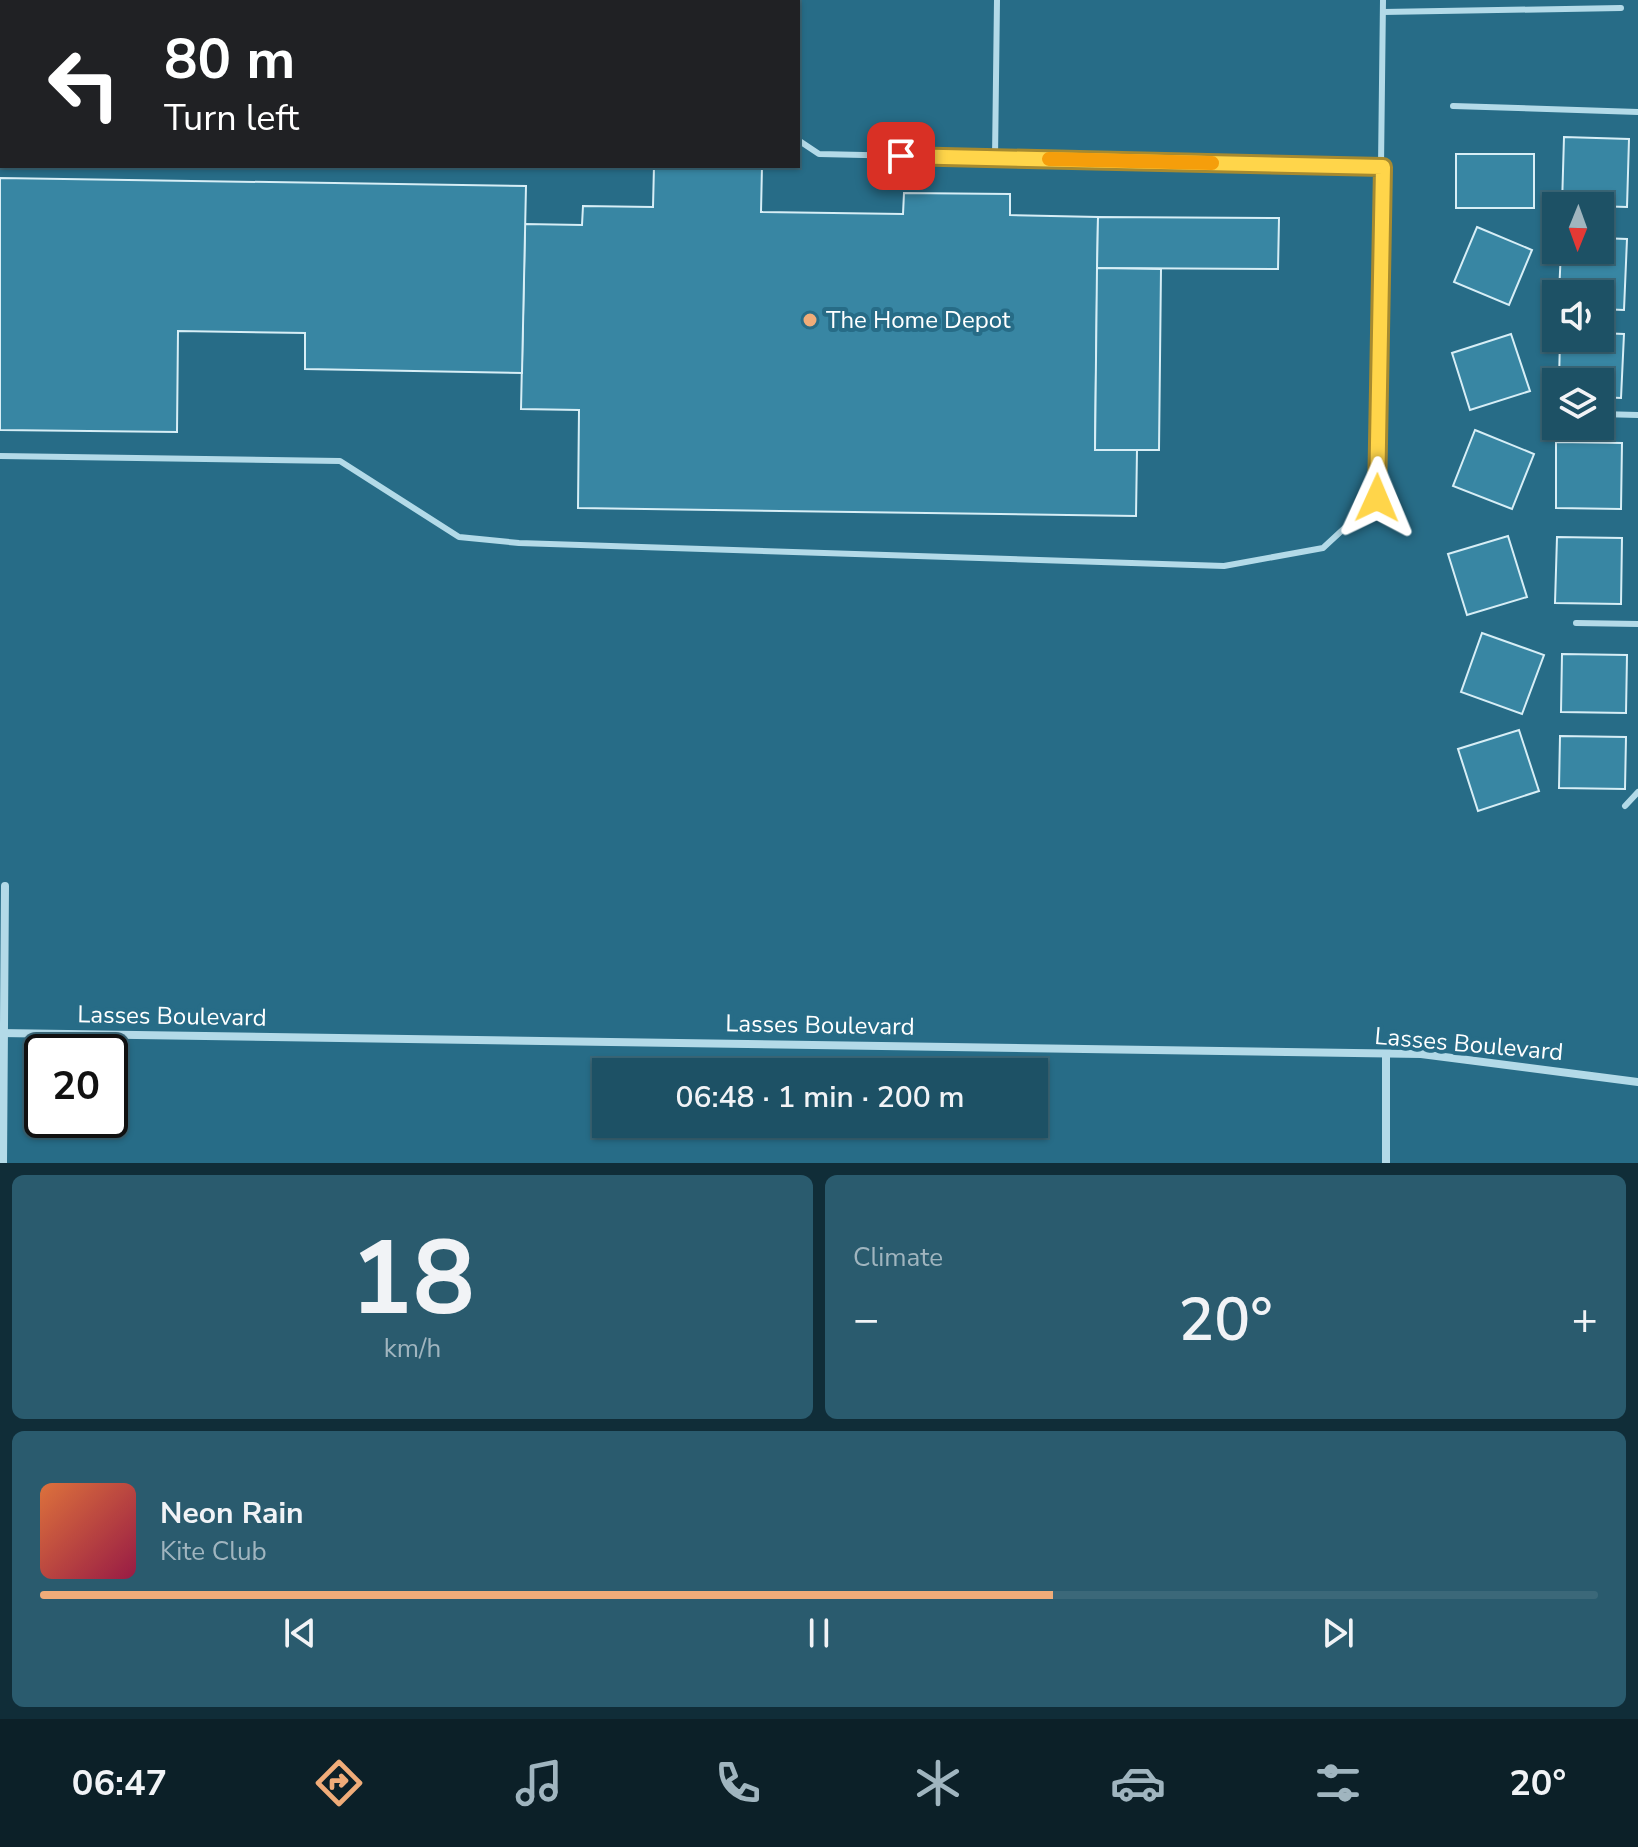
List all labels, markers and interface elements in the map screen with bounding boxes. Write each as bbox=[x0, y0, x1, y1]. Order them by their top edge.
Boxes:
text: 80 m bbox=[164, 21, 295, 98]
icon: left bbox=[32, 32, 136, 136]
text: Turn left bbox=[164, 94, 299, 143]
pin bbox=[867, 122, 935, 190]
icon: arrive bbox=[879, 134, 923, 178]
north arrow bbox=[1542, 192, 1614, 264]
map controls bbox=[1542, 192, 1614, 440]
button: sound bbox=[1542, 280, 1614, 352]
place label: The Home Depot bbox=[826, 304, 1011, 336]
marker: The Home Depot bbox=[801, 311, 819, 329]
button: layers bbox=[1542, 368, 1614, 440]
position arrow bbox=[1335, 456, 1419, 540]
street label: Lasses Boulevard bbox=[77, 998, 267, 1034]
street label: Lasses Boulevard bbox=[725, 1007, 915, 1043]
street label: Lasses Boulevard bbox=[1373, 1020, 1565, 1068]
speed limit sign: 20 bbox=[24, 1034, 128, 1138]
text: 06:48 · 1 min · 200 m bbox=[675, 1077, 965, 1118]
text: 18 bbox=[350, 1208, 475, 1350]
text: Climate bbox=[853, 1240, 943, 1275]
text: 20° bbox=[1178, 1279, 1273, 1361]
text: − bbox=[853, 1290, 879, 1350]
text: + bbox=[1572, 1290, 1598, 1350]
text: km/h bbox=[384, 1331, 441, 1366]
text: Neon Rain bbox=[160, 1493, 304, 1534]
text: Kite Club bbox=[160, 1534, 267, 1569]
icon: previous bbox=[278, 1611, 322, 1655]
icon: pause bbox=[797, 1611, 841, 1655]
icon: next bbox=[1316, 1611, 1360, 1655]
icon: directions bbox=[311, 1755, 367, 1811]
icon: music bbox=[511, 1755, 567, 1811]
icon: phone bbox=[710, 1755, 766, 1811]
icon: climate bbox=[910, 1755, 966, 1811]
icon: car bbox=[1110, 1755, 1166, 1811]
icon: filters bbox=[1310, 1755, 1366, 1811]
text: 06:47 bbox=[72, 1759, 167, 1808]
text: 20° bbox=[1509, 1759, 1566, 1808]

